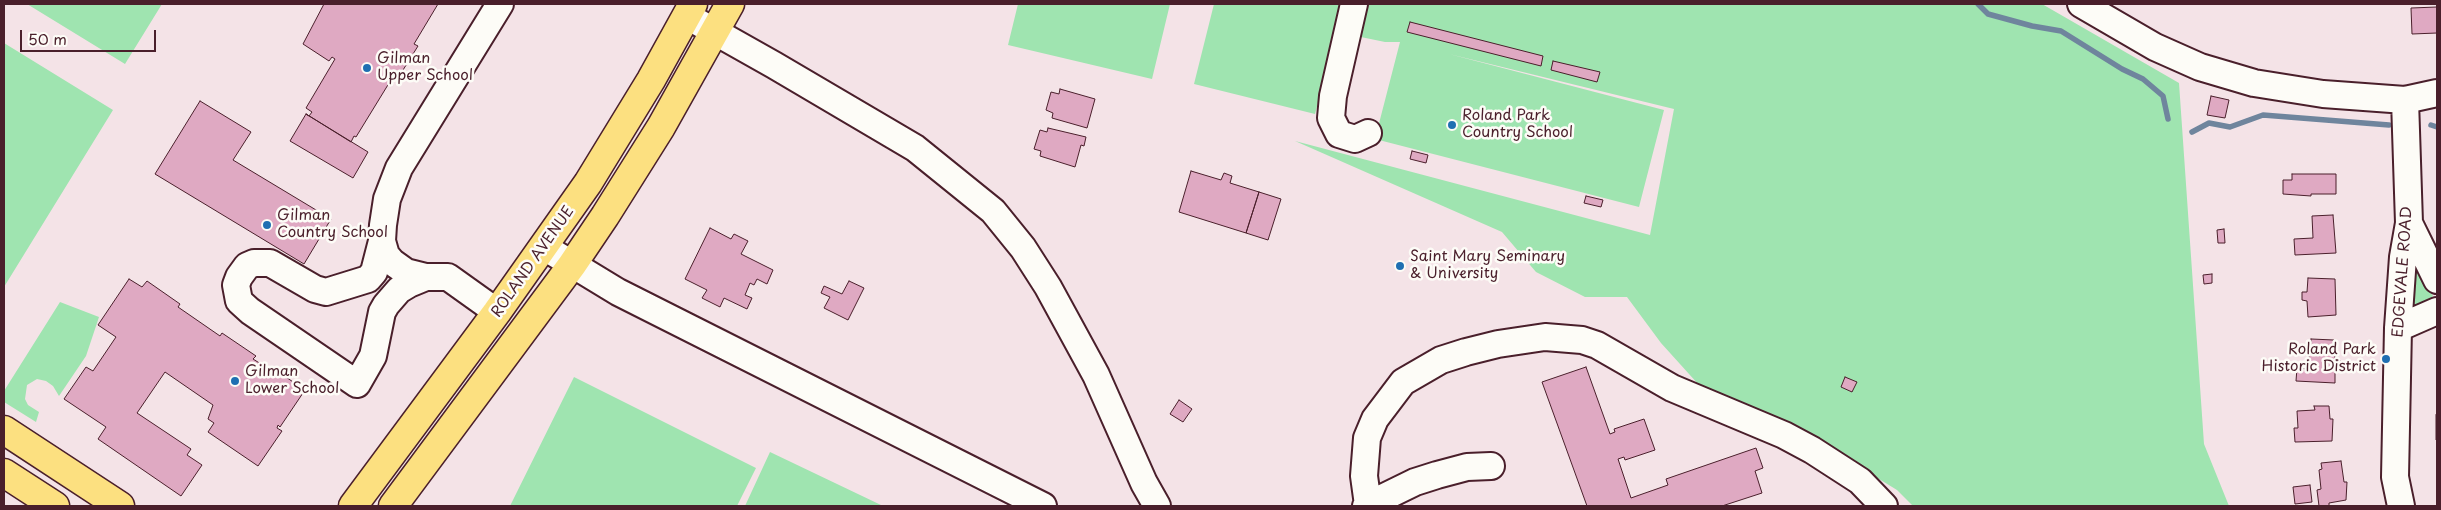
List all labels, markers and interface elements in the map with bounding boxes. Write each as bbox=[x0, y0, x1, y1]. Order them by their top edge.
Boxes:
scale bar bbox=[22, 20, 159, 52]
text: 50 m bbox=[28, 27, 67, 50]
place label: Gilman Upper School bbox=[377, 50, 473, 85]
marker: Gilman Upper School bbox=[361, 62, 373, 74]
place label: Roland Park Country School bbox=[1462, 107, 1573, 142]
marker: Roland Park Country School bbox=[1446, 119, 1458, 131]
street label: ROLAND AVENUE bbox=[488, 203, 578, 321]
street label: EDGEVALE ROAD bbox=[2389, 206, 2417, 338]
place label: Gilman Country School bbox=[277, 207, 388, 242]
marker: Gilman Country School bbox=[261, 219, 273, 231]
place label: Saint Mary Seminary & University bbox=[1410, 248, 1565, 283]
marker: Saint Mary Seminary & University bbox=[1394, 260, 1406, 272]
place label: Roland Park Historic District bbox=[2262, 341, 2376, 376]
marker: Roland Park Historic District bbox=[2380, 353, 2392, 365]
place label: Gilman Lower School bbox=[245, 363, 339, 398]
marker: Gilman Lower School bbox=[229, 375, 241, 387]

